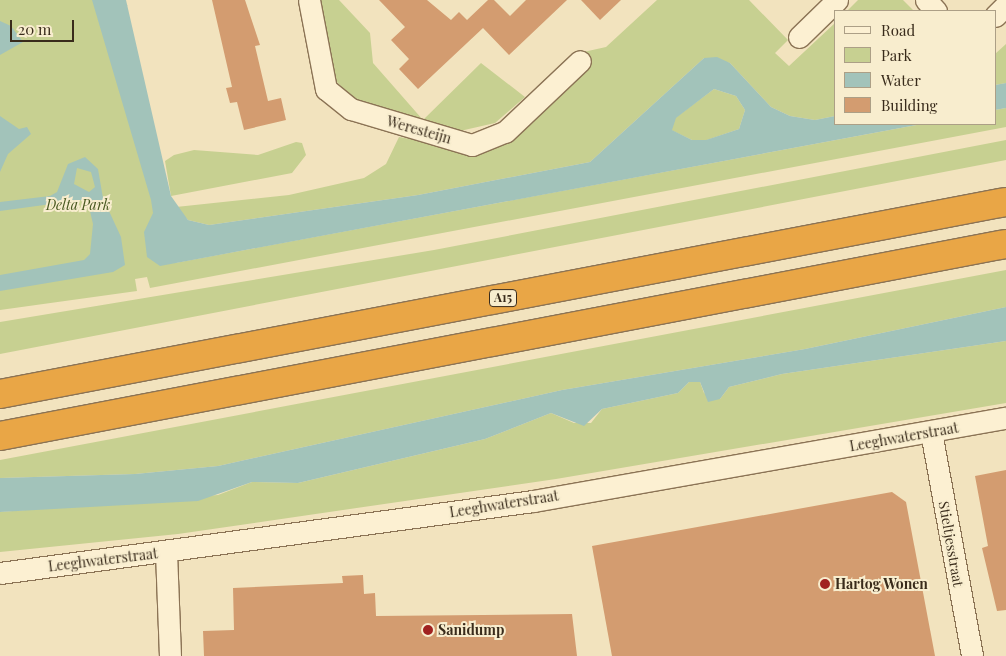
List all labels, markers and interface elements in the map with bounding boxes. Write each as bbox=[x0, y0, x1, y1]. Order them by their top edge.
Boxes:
scale bar bbox=[12, 10, 76, 42]
legend bbox=[834, 10, 996, 125]
text: 20 m bbox=[18, 19, 51, 39]
text: Road bbox=[881, 20, 915, 40]
text: Park bbox=[881, 45, 912, 65]
text: Water bbox=[881, 70, 921, 90]
text: Building bbox=[881, 95, 937, 115]
street label: Weresteijn bbox=[385, 113, 453, 147]
park label: Delta Park bbox=[46, 197, 110, 213]
road number: A15 bbox=[488, 288, 518, 308]
street label: Leeghwaterstraat bbox=[848, 419, 960, 455]
street label: Leeghwaterstraat bbox=[448, 487, 560, 521]
street label: Stieltjesstraat bbox=[935, 500, 967, 588]
street label: Leeghwaterstraat bbox=[47, 545, 159, 575]
place label: Hartog Wonen bbox=[835, 576, 928, 592]
marker: Hartog Wonen bbox=[819, 578, 831, 590]
place label: Sanidump bbox=[438, 622, 504, 638]
marker: Sanidump bbox=[422, 624, 434, 636]

